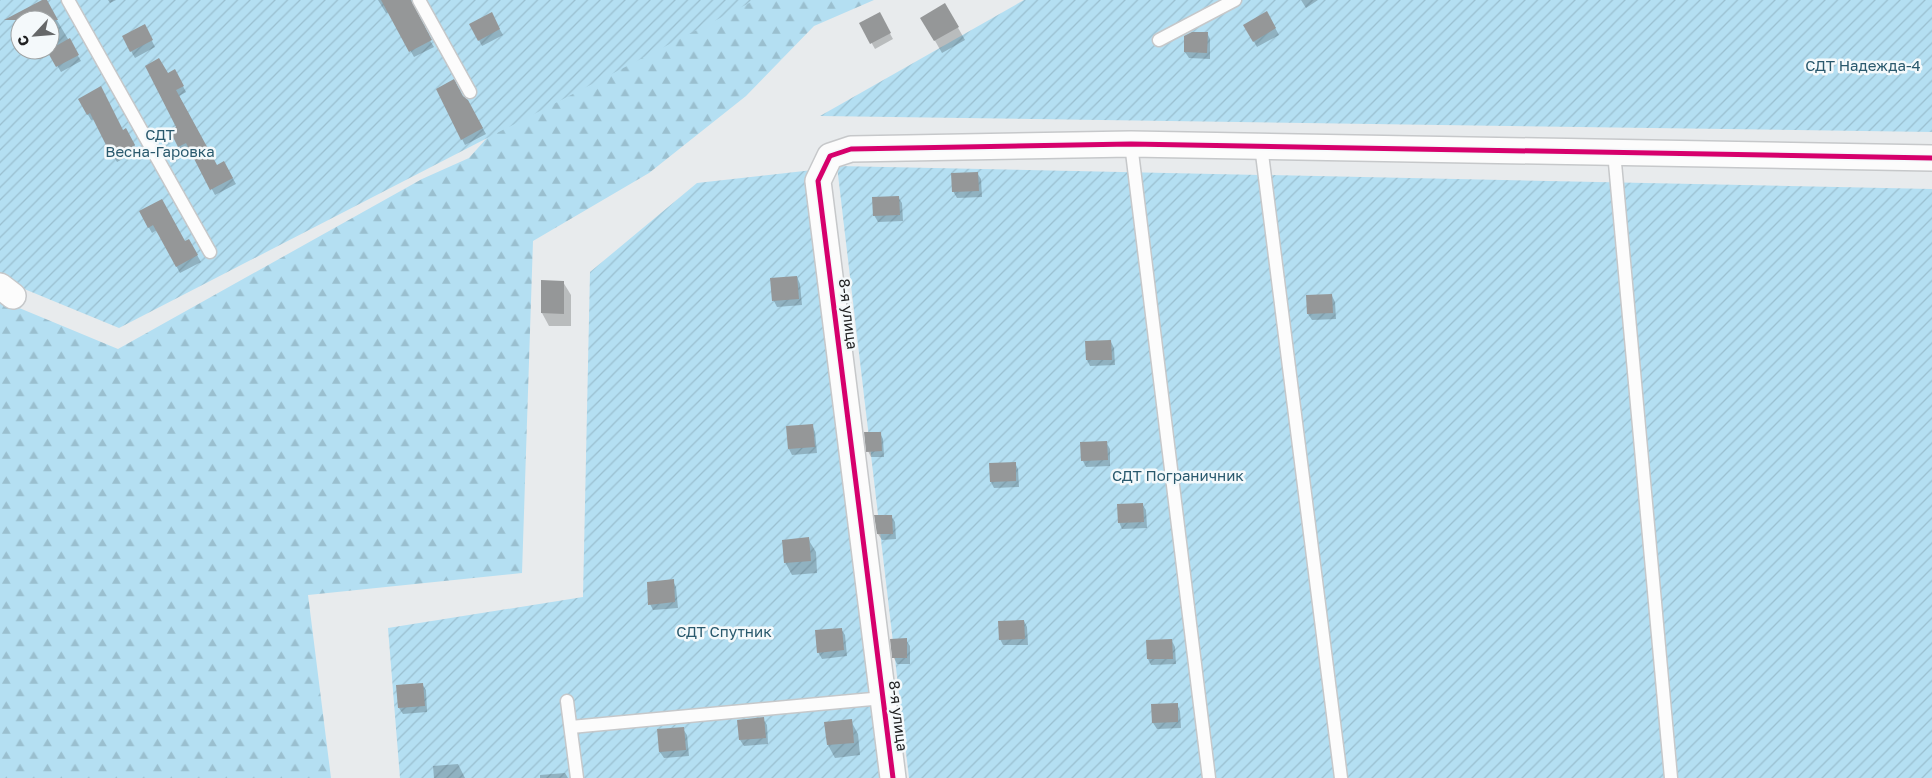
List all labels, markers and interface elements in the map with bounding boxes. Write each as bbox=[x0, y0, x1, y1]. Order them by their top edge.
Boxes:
north arrow bbox=[10, 10, 60, 60]
text: С bbox=[13, 33, 33, 49]
park label: СДТ Надежда-4 bbox=[1805, 56, 1921, 74]
park label: СДТ Весна-Гаровка bbox=[105, 125, 215, 160]
street label: 8-я улица bbox=[836, 277, 862, 350]
park label: СДТ Пограничник bbox=[1112, 466, 1244, 484]
park label: СДТ Спутник bbox=[676, 622, 772, 640]
street label: 8-я улица bbox=[886, 679, 912, 752]

